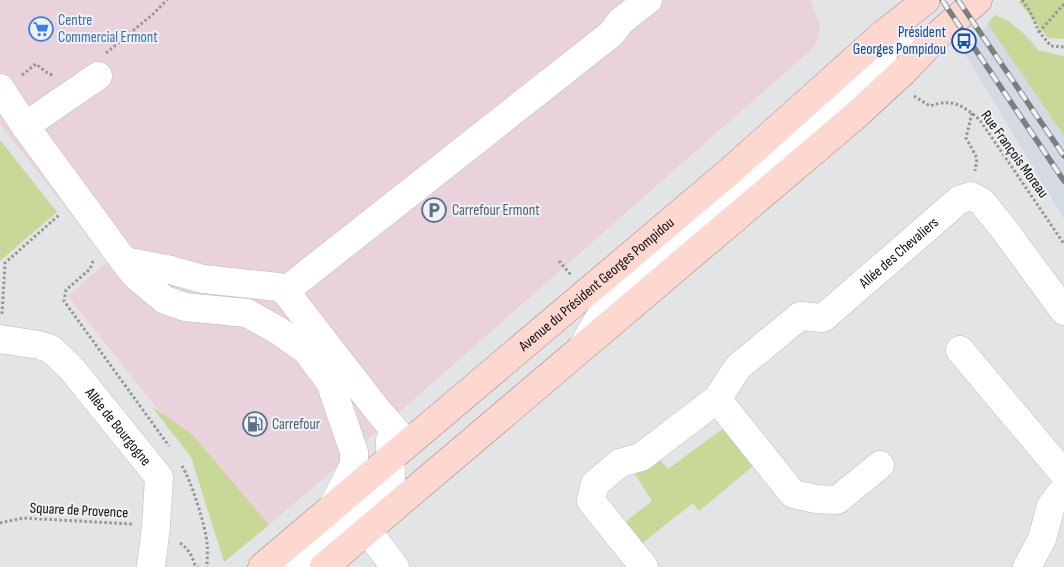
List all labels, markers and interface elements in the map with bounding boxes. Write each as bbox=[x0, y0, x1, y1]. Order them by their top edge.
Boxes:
place label: Centre Commercial Ermont bbox=[58, 11, 158, 47]
supermarket icon: Centre Commercial Ermont bbox=[28, 16, 54, 42]
place label: Président Georges Pompidou bbox=[853, 23, 946, 59]
bus stop icon: Président Georges Pompidou bbox=[951, 28, 977, 54]
street label: Rue François Moreau bbox=[976, 107, 1053, 202]
parking icon: Carrefour Ermont bbox=[421, 197, 447, 223]
place label: Carrefour Ermont bbox=[452, 201, 540, 220]
street label: Avenue du Président Georges Pompidou bbox=[514, 213, 678, 356]
street label: Allée des Chevaliers bbox=[855, 213, 943, 293]
street label: Allée de Bourgogne bbox=[80, 383, 155, 470]
fuel station icon: Carrefour bbox=[242, 411, 268, 437]
place label: Carrefour bbox=[272, 415, 321, 434]
street label: Square de Provence bbox=[29, 498, 129, 523]

